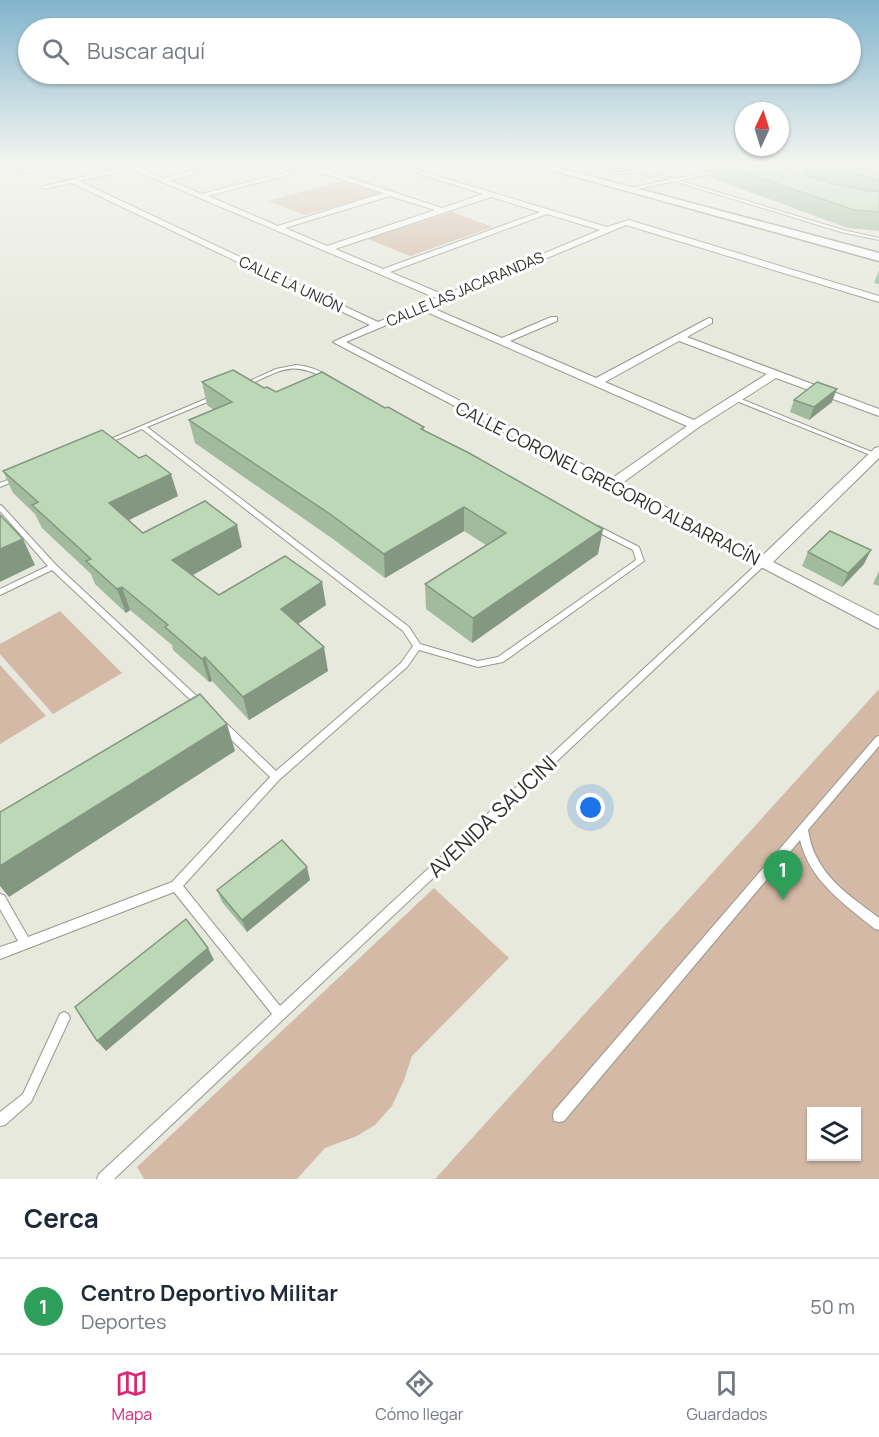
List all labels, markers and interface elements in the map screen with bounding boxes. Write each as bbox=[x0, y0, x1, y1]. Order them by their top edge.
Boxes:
search box bbox=[18, 18, 861, 84]
icon: search bbox=[39, 35, 72, 68]
text: Buscar aquí bbox=[87, 36, 205, 66]
north arrow bbox=[735, 102, 789, 156]
street label: CALLE LAS JACARANDAS bbox=[383, 246, 547, 332]
street label: CALLE LA UNIÓN bbox=[236, 251, 346, 317]
street label: CALLE CORONEL GREGORIO ALBARRACÍN bbox=[452, 395, 764, 571]
street label: AVENIDA SAUCINI bbox=[421, 749, 563, 883]
your location bbox=[576, 793, 605, 822]
pin: 1 bbox=[764, 850, 802, 900]
map controls bbox=[807, 1107, 861, 1161]
button: layers bbox=[807, 1107, 861, 1161]
text: Cerca bbox=[24, 1200, 99, 1236]
text: Centro Deportivo Militar bbox=[81, 1278, 338, 1308]
text: 1 bbox=[39, 1293, 48, 1320]
text: 50 m bbox=[810, 1293, 855, 1320]
text: Deportes bbox=[81, 1308, 167, 1335]
tab: Mapa bbox=[112, 1367, 152, 1425]
tab: Cómo llegar bbox=[375, 1367, 463, 1425]
tab: Guardados bbox=[687, 1367, 767, 1425]

